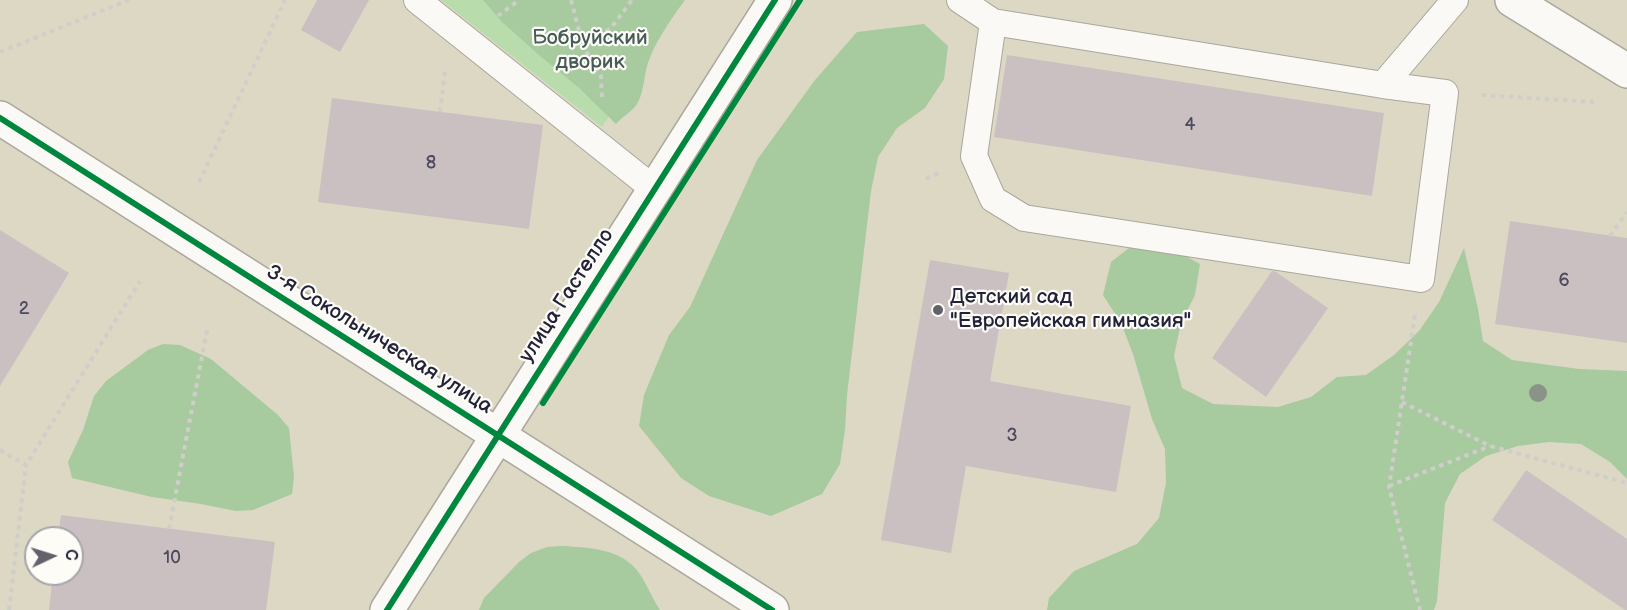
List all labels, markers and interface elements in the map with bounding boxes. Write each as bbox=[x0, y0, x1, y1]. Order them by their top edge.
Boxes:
park label: Бобруйский дворик bbox=[532, 26, 648, 76]
house number: 4 bbox=[1185, 114, 1195, 136]
house number: 8 bbox=[426, 152, 436, 174]
street label: улица Гастелло bbox=[514, 224, 620, 368]
street label: 3-я Сокольническая улица bbox=[261, 260, 497, 420]
house number: 6 bbox=[1559, 270, 1569, 292]
place label: Детский сад "Европейская гимназия" bbox=[950, 285, 1191, 335]
house number: 2 bbox=[19, 298, 29, 320]
marker: Детский сад "Европейская гимназия" bbox=[931, 303, 945, 317]
house number: 3 bbox=[1006, 425, 1018, 447]
north arrow bbox=[24, 526, 84, 586]
house number: 10 bbox=[163, 547, 181, 569]
text: С bbox=[61, 549, 80, 561]

